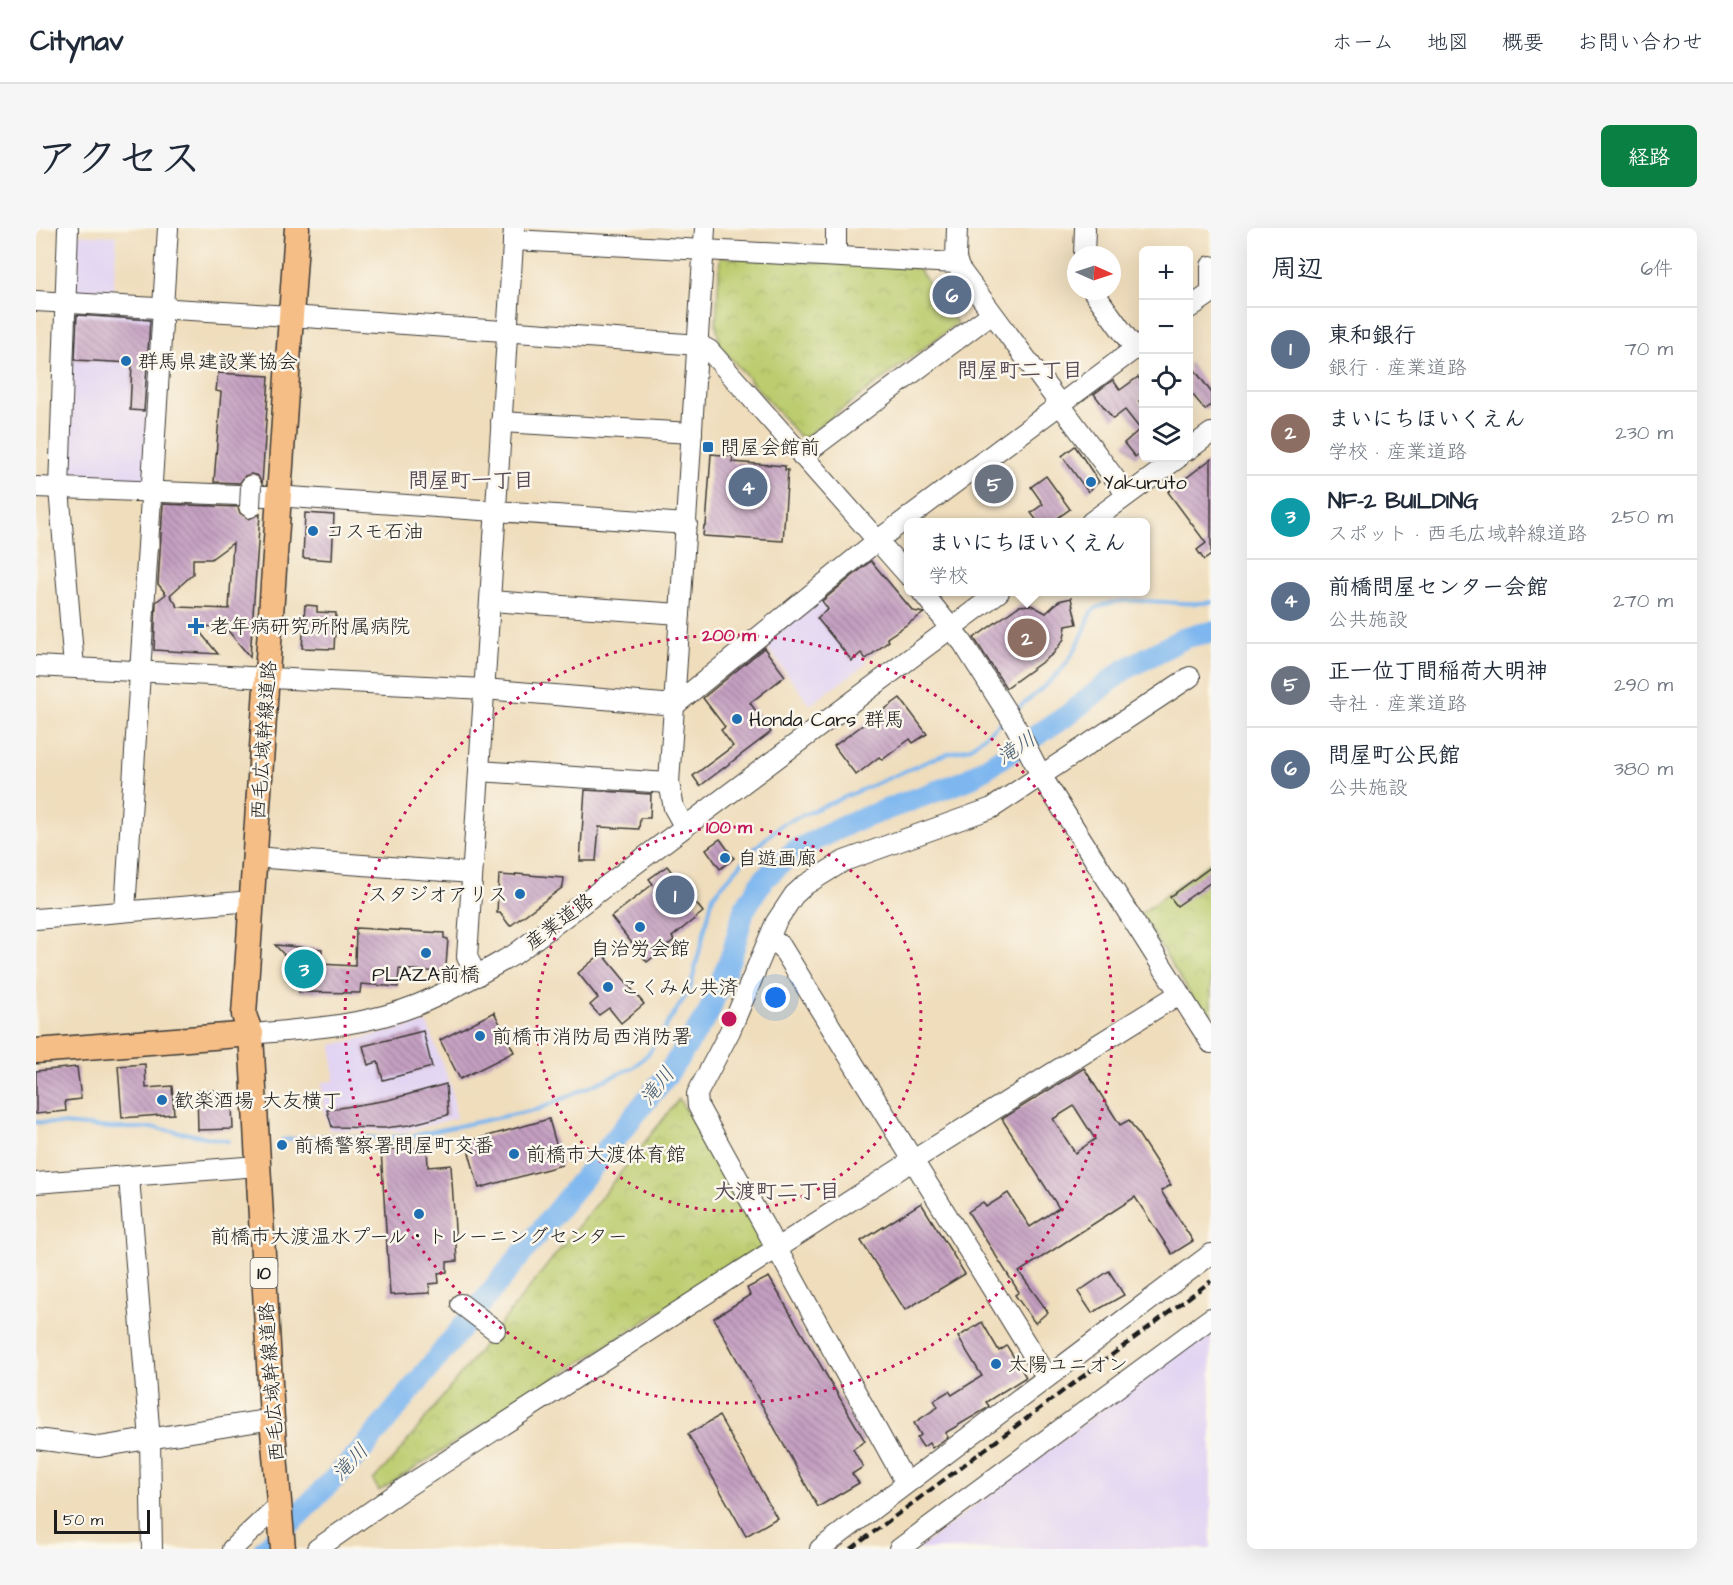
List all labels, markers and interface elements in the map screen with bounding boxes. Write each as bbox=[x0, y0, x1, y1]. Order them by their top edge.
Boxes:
text: Citynav bbox=[30, 22, 124, 61]
text: ホーム bbox=[1332, 28, 1394, 57]
text: 地図 bbox=[1427, 28, 1469, 57]
text: 概要 bbox=[1502, 28, 1544, 57]
text: お問い合わせ bbox=[1577, 28, 1703, 57]
button: 経路 bbox=[1601, 125, 1697, 187]
text: アクセス bbox=[36, 131, 201, 189]
north arrow bbox=[1067, 246, 1121, 300]
map controls bbox=[1139, 246, 1193, 462]
button: + bbox=[1139, 246, 1193, 300]
text: 周辺 bbox=[1271, 251, 1323, 287]
text: 6件 bbox=[1640, 255, 1673, 283]
pin: 6 bbox=[932, 272, 972, 318]
button: − bbox=[1139, 300, 1193, 354]
text: 東和銀行 bbox=[1328, 320, 1416, 351]
text: 1 bbox=[1289, 335, 1292, 363]
text: 70 m bbox=[1625, 335, 1673, 363]
place label: 群馬県建設業協会 bbox=[138, 348, 298, 376]
marker: 群馬県建設業協会 bbox=[119, 354, 133, 368]
button: locate bbox=[1139, 354, 1193, 408]
text: 銀行 · 産業道路 bbox=[1328, 354, 1467, 382]
district label: 問屋町二丁目 bbox=[957, 356, 1083, 385]
text: まいにちほいくえん bbox=[1328, 404, 1526, 435]
button: layers bbox=[1139, 408, 1193, 462]
text: 2 bbox=[1285, 419, 1296, 447]
text: 230 m bbox=[1615, 419, 1673, 447]
place label: 問屋会館前 bbox=[720, 434, 820, 462]
text: 学校 · 産業道路 bbox=[1328, 438, 1467, 466]
marker: 問屋会館前 bbox=[701, 440, 715, 454]
pin: 5 bbox=[974, 462, 1014, 506]
pin: 4 bbox=[728, 464, 768, 510]
district label: 問屋町一丁目 bbox=[408, 466, 534, 495]
place label: Yakuruto bbox=[1103, 469, 1187, 497]
marker: Yakuruto bbox=[1084, 475, 1098, 489]
text: NF-2 BUILDING bbox=[1328, 486, 1478, 517]
text: 3 bbox=[1285, 503, 1296, 531]
text: 250 m bbox=[1611, 503, 1673, 531]
place label: コスモ石油 bbox=[325, 518, 424, 546]
popup bbox=[904, 518, 1150, 596]
text: スポット · 西毛広域幹線道路 bbox=[1328, 520, 1587, 548]
marker: コスモ石油 bbox=[306, 524, 320, 538]
text: まいにちほいくえん bbox=[928, 528, 1126, 559]
text: 学校 bbox=[928, 562, 968, 590]
text: 前橋問屋センター会館 bbox=[1328, 572, 1548, 603]
text: 4 bbox=[1284, 587, 1297, 615]
text: 270 m bbox=[1613, 587, 1673, 615]
text: 公共施設 bbox=[1328, 606, 1408, 634]
place label: 老年病研究所附属病院 bbox=[210, 613, 410, 641]
pin: 2 bbox=[1008, 616, 1046, 660]
marker: 老年病研究所附属病院 bbox=[187, 617, 205, 635]
text: 200 m bbox=[701, 623, 757, 648]
text: 正一位丁間稲荷大明神 bbox=[1328, 656, 1548, 687]
street label: 西毛広域幹線道路 bbox=[244, 659, 284, 821]
text: 5 bbox=[1283, 671, 1298, 699]
text: 290 m bbox=[1614, 671, 1673, 699]
text: 寺社 · 産業道路 bbox=[1328, 690, 1467, 718]
place label: Honda Cars 群馬 bbox=[749, 706, 904, 734]
marker: Honda Cars 群馬 bbox=[730, 712, 744, 726]
water label: 滝川 bbox=[991, 725, 1042, 772]
text: 問屋町公民館 bbox=[1328, 740, 1460, 771]
text: 6 bbox=[1284, 755, 1297, 783]
text: 380 m bbox=[1614, 755, 1673, 783]
text: 公共施設 bbox=[1328, 774, 1408, 802]
text: 100 m bbox=[706, 815, 753, 840]
place label: 自遊画廊 bbox=[737, 845, 817, 873]
marker: 自遊画廊 bbox=[718, 851, 732, 865]
pin: 1 bbox=[656, 872, 694, 918]
place label: スタジオアリス bbox=[368, 881, 508, 909]
marker: スタジオアリス bbox=[513, 887, 527, 901]
street label: 産業道路 bbox=[519, 887, 600, 957]
marker: 自治労会館 bbox=[633, 920, 647, 934]
place label: 自治労会館 bbox=[590, 935, 690, 963]
pin: 3 bbox=[284, 946, 324, 992]
marker: PLAZA前橋 bbox=[419, 946, 433, 960]
place label: PLAZA前橋 bbox=[372, 961, 480, 989]
place label: こくみん共済 bbox=[620, 974, 739, 1002]
marker: こくみん共済 bbox=[601, 980, 615, 994]
your location bbox=[761, 983, 790, 1012]
centre of rings bbox=[719, 1009, 739, 1029]
place label: 前橋市消防局西消防署 bbox=[492, 1023, 692, 1051]
marker: 前橋市消防局西消防署 bbox=[473, 1029, 487, 1043]
water label: 滝川 bbox=[633, 1061, 682, 1112]
place label: 歓楽酒場 大友横丁 bbox=[174, 1087, 342, 1115]
marker: 歓楽酒場 大友横丁 bbox=[155, 1093, 169, 1107]
place label: 前橋警察署問屋町交番 bbox=[294, 1132, 494, 1160]
marker: 前橋警察署問屋町交番 bbox=[275, 1138, 289, 1152]
place label: 前橋市大渡体育館 bbox=[526, 1141, 686, 1169]
marker: 前橋市大渡体育館 bbox=[507, 1147, 521, 1161]
district label: 大渡町二丁目 bbox=[714, 1177, 840, 1206]
marker: 前橋市大渡温水プール・トレーニングセンター bbox=[412, 1207, 426, 1221]
place label: 前橋市大渡温水プール・トレーニングセンター bbox=[210, 1223, 628, 1251]
road number: 10 bbox=[250, 1258, 278, 1288]
street label: 西毛広域幹線道路 bbox=[252, 1301, 292, 1463]
place label: 太陽ユニオン bbox=[1008, 1351, 1128, 1379]
marker: 太陽ユニオン bbox=[989, 1357, 1003, 1371]
water label: 滝川 bbox=[325, 1437, 375, 1488]
scale bar bbox=[54, 1507, 150, 1534]
text: 50 m bbox=[63, 1509, 103, 1531]

